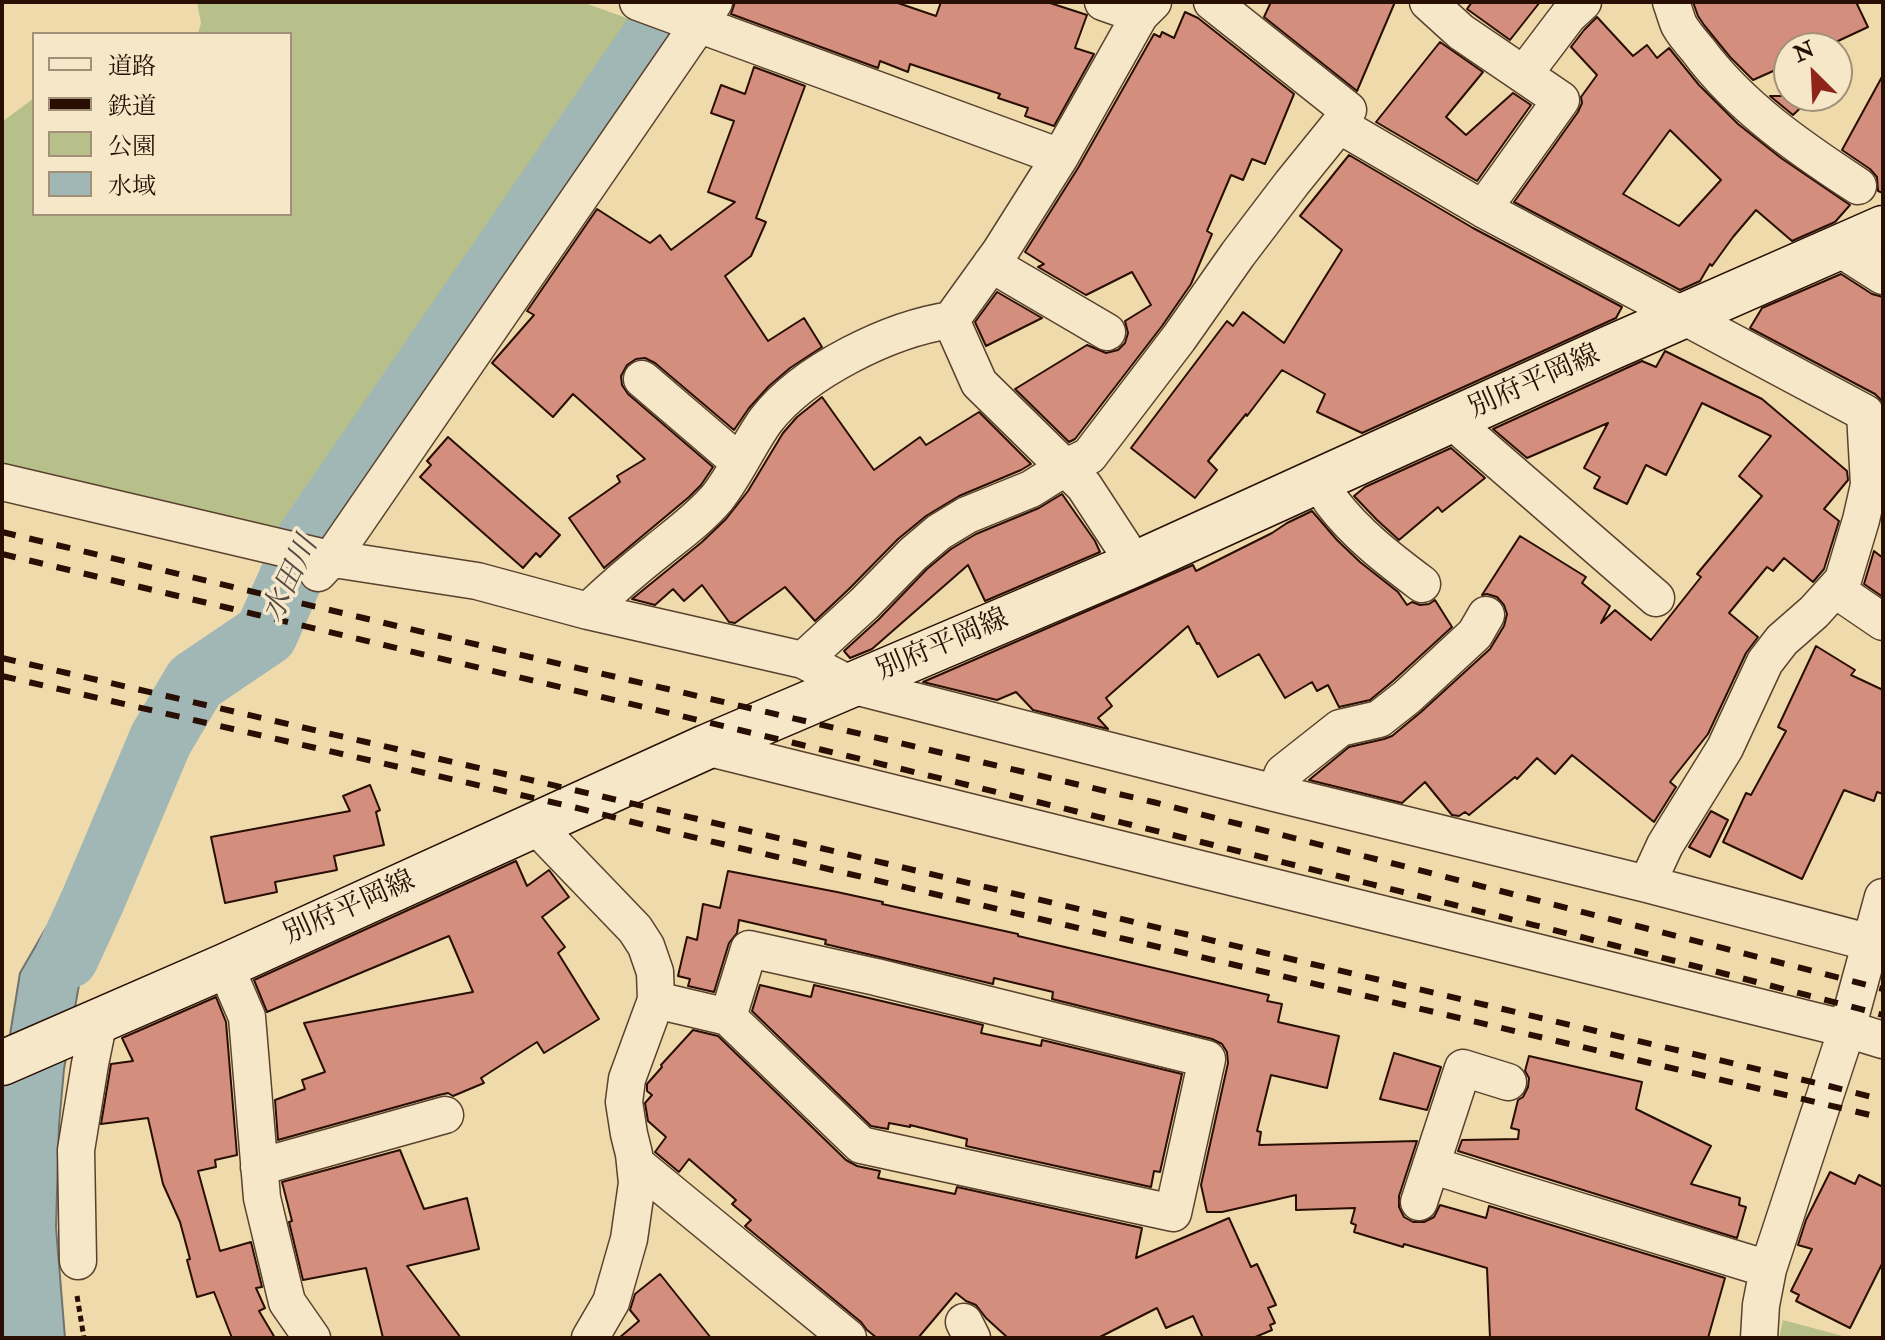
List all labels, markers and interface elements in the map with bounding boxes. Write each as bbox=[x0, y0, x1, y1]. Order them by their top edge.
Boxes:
legend bbox=[32, 32, 292, 216]
north arrow bbox=[1773, 32, 1853, 112]
text: N bbox=[1789, 35, 1819, 69]
text: 道路 bbox=[108, 51, 156, 82]
text: 鉄道 bbox=[108, 91, 156, 122]
text: 公園 bbox=[108, 131, 156, 162]
text: 水域 bbox=[108, 171, 156, 202]
street label: 別府平岡線 bbox=[1464, 339, 1606, 427]
water label: 水田川 bbox=[257, 532, 327, 628]
street label: 別府平岡線 bbox=[872, 603, 1014, 689]
street label: 別府平岡線 bbox=[279, 865, 421, 953]

